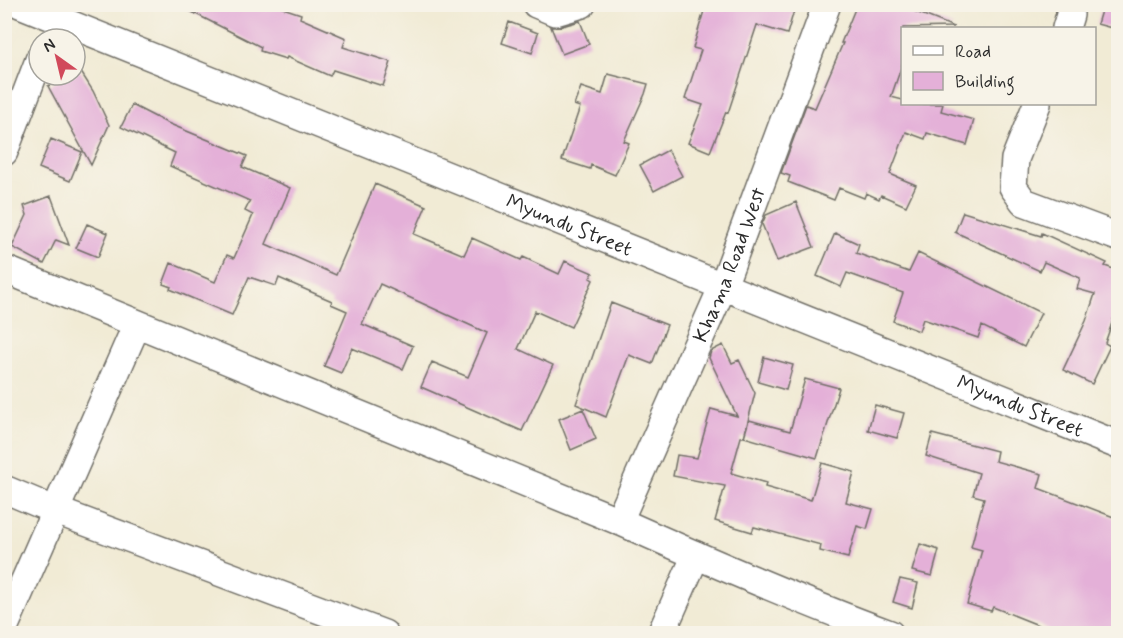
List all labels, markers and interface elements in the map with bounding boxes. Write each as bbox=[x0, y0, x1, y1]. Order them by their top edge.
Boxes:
north arrow bbox=[27, 27, 87, 87]
legend bbox=[901, 27, 1096, 105]
text: N bbox=[39, 34, 60, 57]
text: Road bbox=[955, 40, 991, 64]
text: Building bbox=[955, 70, 1015, 96]
street label: Khama Road West bbox=[687, 183, 773, 347]
street label: Myundu Street bbox=[502, 188, 636, 264]
street label: Myundu Street bbox=[953, 369, 1087, 445]

